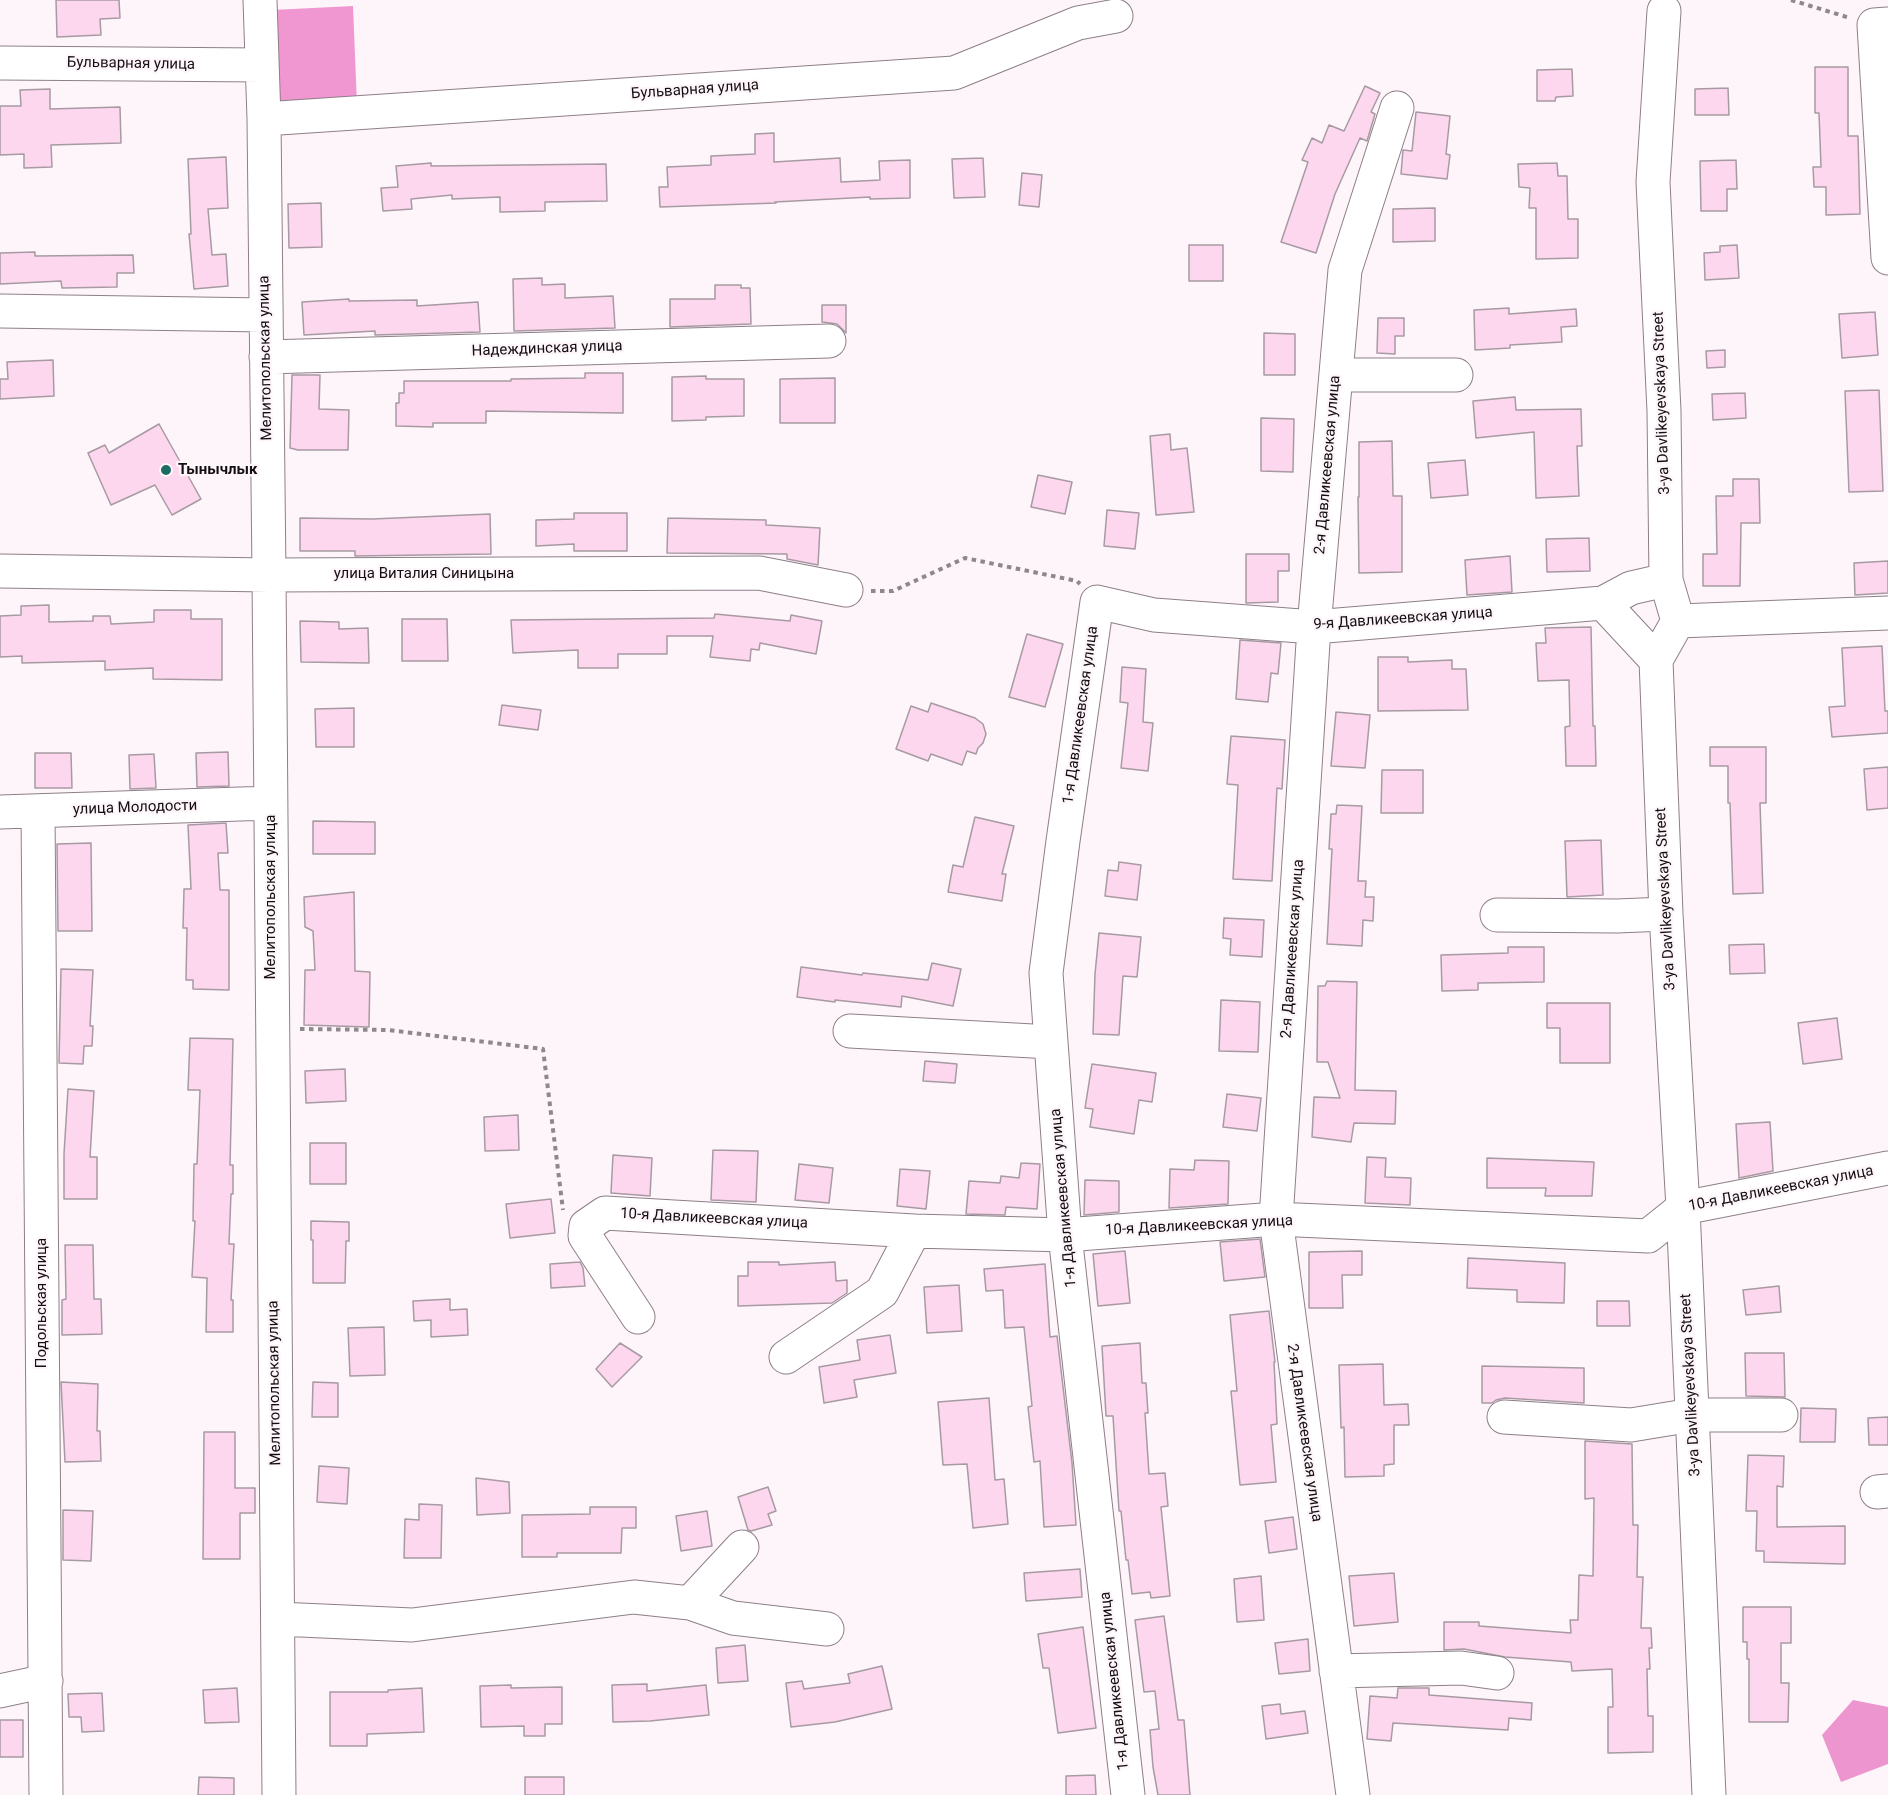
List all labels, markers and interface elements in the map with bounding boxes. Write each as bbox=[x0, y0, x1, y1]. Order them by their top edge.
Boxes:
street label: Бульварная улица bbox=[67, 54, 195, 74]
street label: Бульварная улица bbox=[630, 77, 760, 103]
street label: Мелитопольская улица bbox=[256, 275, 276, 441]
street label: 3-ya Davlikeyevskaya Street bbox=[1650, 311, 1674, 495]
street label: Надеждинская улица bbox=[471, 337, 623, 361]
street label: 2-я Давликеевская улица bbox=[1311, 375, 1345, 555]
place label: Тынычлык bbox=[178, 461, 257, 479]
marker: Тынычлык bbox=[159, 463, 173, 477]
street label: улица Виталия Синицына bbox=[334, 565, 514, 583]
street label: 9-я Давликеевская улица bbox=[1313, 604, 1493, 634]
street label: 1-я Давликеевская улица bbox=[1060, 625, 1102, 805]
street label: улица Молодости bbox=[72, 797, 198, 819]
street label: 3-ya Davlikeyevskaya Street bbox=[1652, 807, 1680, 991]
street label: Мелитопольская улица bbox=[262, 814, 280, 980]
street label: 2-я Давликеевская улица bbox=[1278, 859, 1308, 1039]
street label: 1-я Давликеевская улица bbox=[1047, 1108, 1081, 1288]
street label: 10-я Давликеевская улица bbox=[1687, 1162, 1875, 1216]
street label: 10-я Давликеевская улица bbox=[620, 1205, 808, 1233]
street label: 10-я Давликеевская улица bbox=[1105, 1212, 1293, 1240]
street label: Подольская улица bbox=[33, 1238, 51, 1368]
street label: 3-ya Davlikeyevskaya Street bbox=[1677, 1293, 1705, 1477]
street label: Мелитопольская улица bbox=[265, 1300, 285, 1466]
street label: 2-я Давликеевская улица bbox=[1283, 1343, 1325, 1523]
street label: 1-я Давликеевская улица bbox=[1097, 1591, 1133, 1771]

